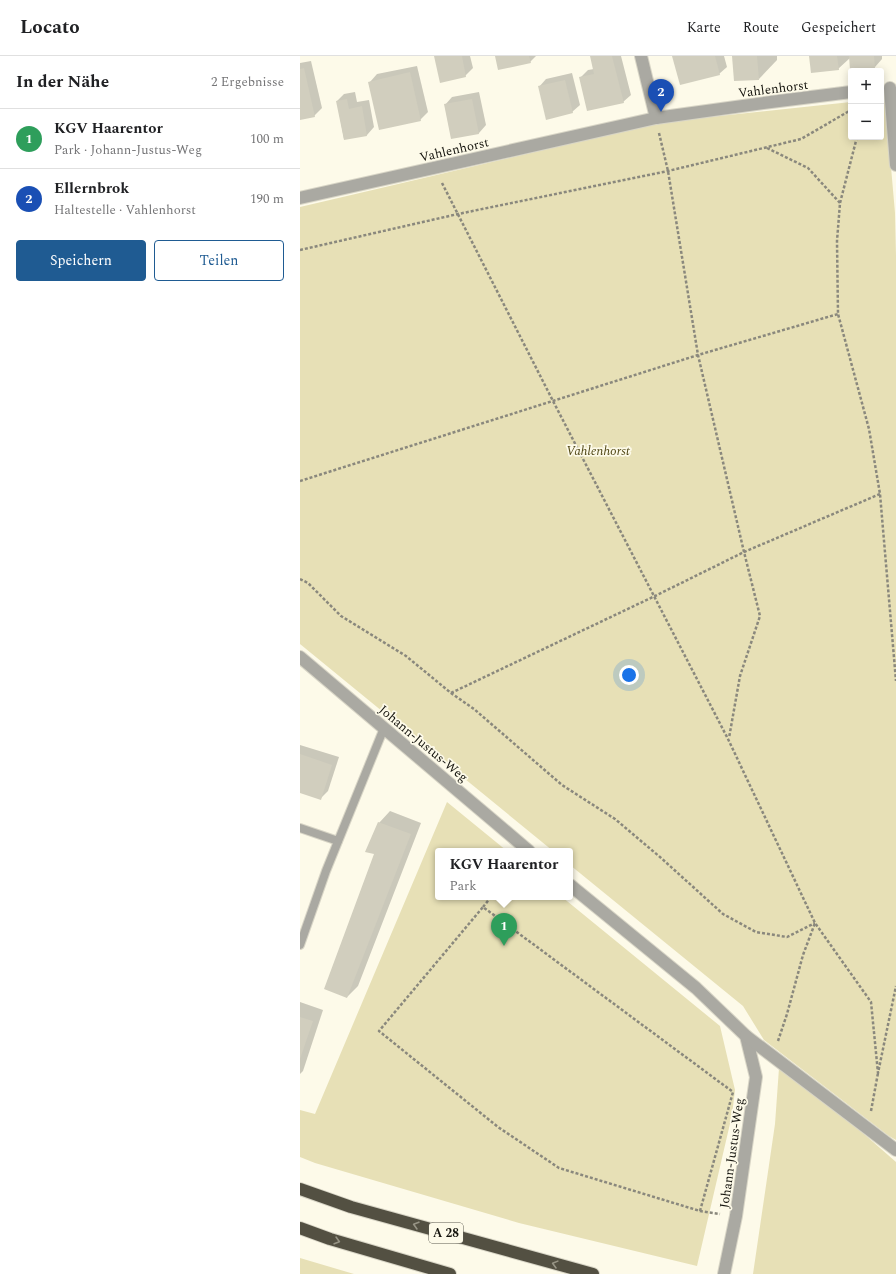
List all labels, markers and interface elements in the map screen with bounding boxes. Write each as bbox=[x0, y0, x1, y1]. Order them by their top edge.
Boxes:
text: Locato bbox=[20, 13, 80, 42]
text: Karte bbox=[687, 17, 721, 38]
text: Route bbox=[743, 17, 779, 38]
text: Gespeichert bbox=[801, 17, 876, 38]
map controls bbox=[848, 68, 884, 140]
button: + bbox=[848, 68, 884, 104]
text: In der Nähe bbox=[16, 69, 109, 95]
text: 2 Ergebnisse bbox=[211, 72, 284, 92]
street label: Vahlenhorst bbox=[737, 75, 810, 103]
pin: 2 bbox=[648, 79, 674, 112]
button: − bbox=[848, 104, 884, 140]
text: KGV Haarentor bbox=[54, 117, 163, 140]
text: 1 bbox=[25, 129, 33, 149]
text: 100 m bbox=[250, 129, 284, 149]
street label: Vahlenhorst bbox=[418, 132, 491, 168]
text: Park · Johann-Justus-Weg bbox=[54, 140, 202, 160]
text: Ellernbrok bbox=[54, 177, 129, 200]
text: 2 bbox=[25, 189, 33, 209]
text: 190 m bbox=[250, 189, 284, 209]
text: Haltestelle · Vahlenhorst bbox=[54, 200, 196, 220]
button: Speichern bbox=[16, 240, 146, 281]
button: Teilen bbox=[154, 240, 284, 281]
park label: Vahlenhorst bbox=[566, 441, 631, 461]
your location bbox=[619, 665, 639, 685]
street label: Johann-Justus-Weg bbox=[374, 700, 472, 787]
popup bbox=[435, 848, 573, 900]
text: KGV Haarentor bbox=[450, 853, 558, 876]
text: Park bbox=[450, 876, 476, 896]
pin: 1 bbox=[491, 913, 517, 946]
street label: Johann-Justus-Weg bbox=[714, 1097, 750, 1210]
one-way arrow bbox=[413, 1221, 420, 1230]
road number: A 28 bbox=[429, 1223, 463, 1243]
one-way arrow bbox=[333, 1236, 340, 1245]
one-way arrow bbox=[552, 1260, 559, 1269]

